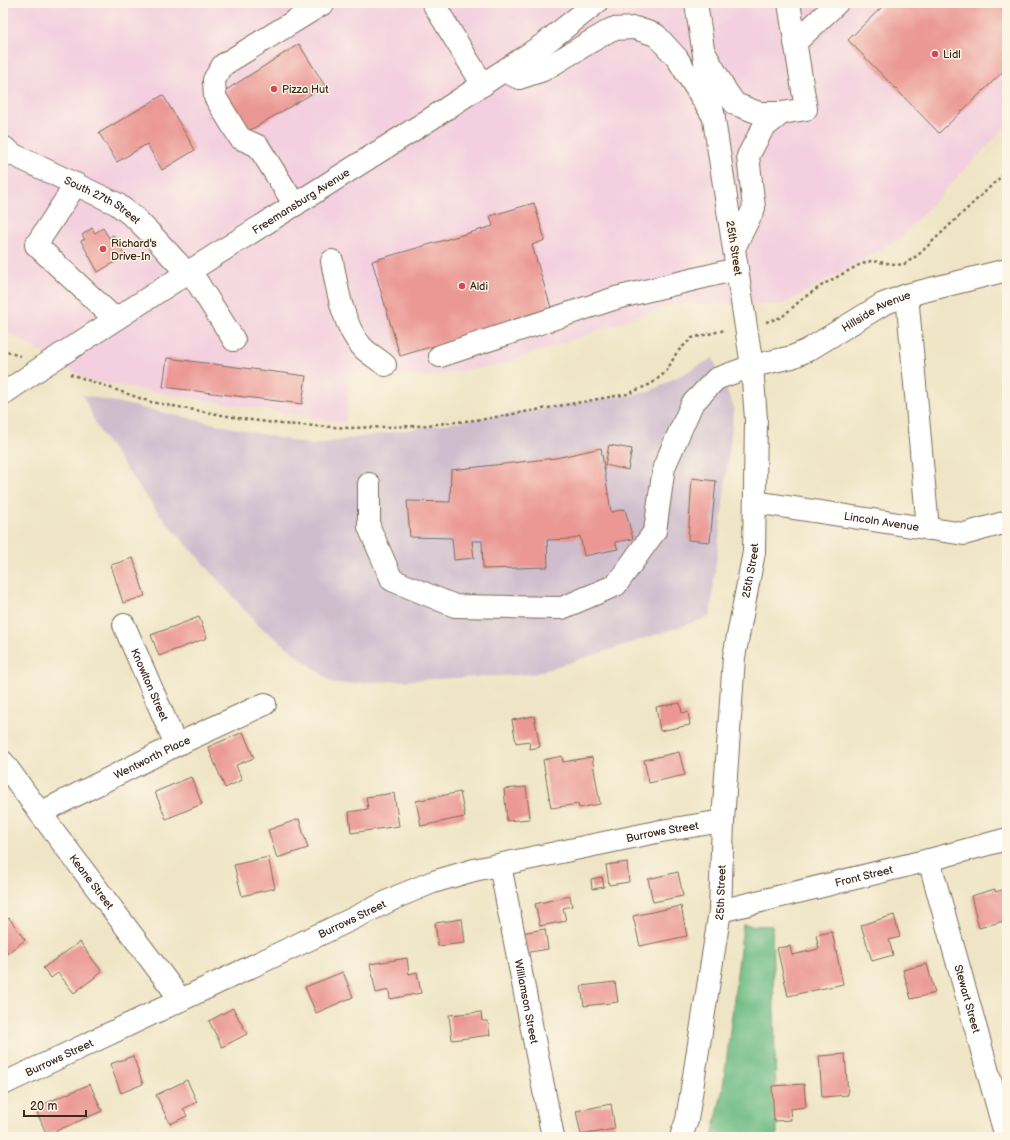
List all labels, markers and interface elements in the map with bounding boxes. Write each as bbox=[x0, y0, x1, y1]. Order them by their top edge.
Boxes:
place label: Lidl bbox=[943, 48, 961, 61]
marker: Lidl bbox=[930, 49, 940, 59]
place label: Pizza Hut bbox=[282, 83, 329, 96]
marker: Pizza Hut bbox=[269, 84, 279, 94]
street label: Freemansburg Avenue bbox=[250, 165, 352, 237]
street label: South 27th Street bbox=[62, 173, 144, 227]
street label: 25th Street bbox=[723, 220, 745, 277]
place label: Richard's Drive-In bbox=[111, 237, 157, 263]
marker: Richard's Drive-In bbox=[98, 244, 108, 254]
place label: Aldi bbox=[470, 280, 488, 293]
marker: Aldi bbox=[457, 281, 467, 291]
street label: Hillside Avenue bbox=[839, 288, 912, 334]
street label: Lincoln Avenue bbox=[843, 509, 920, 534]
street label: 25th Street bbox=[739, 543, 761, 599]
street label: Knowlton Street bbox=[128, 646, 172, 724]
street label: Wentworth Place bbox=[112, 733, 193, 782]
street label: Burrows Street bbox=[625, 818, 700, 845]
street label: Keane Street bbox=[67, 852, 117, 912]
street label: Front Street bbox=[833, 862, 895, 889]
street label: 25th Street bbox=[712, 864, 728, 921]
street label: Burrows Street bbox=[316, 897, 388, 941]
street label: Williamson Street bbox=[512, 958, 541, 1045]
street label: Stewart Street bbox=[952, 963, 983, 1035]
street label: Burrows Street bbox=[23, 1036, 96, 1079]
scale bar bbox=[24, 1092, 86, 1118]
text: 20 m bbox=[30, 1099, 57, 1114]

